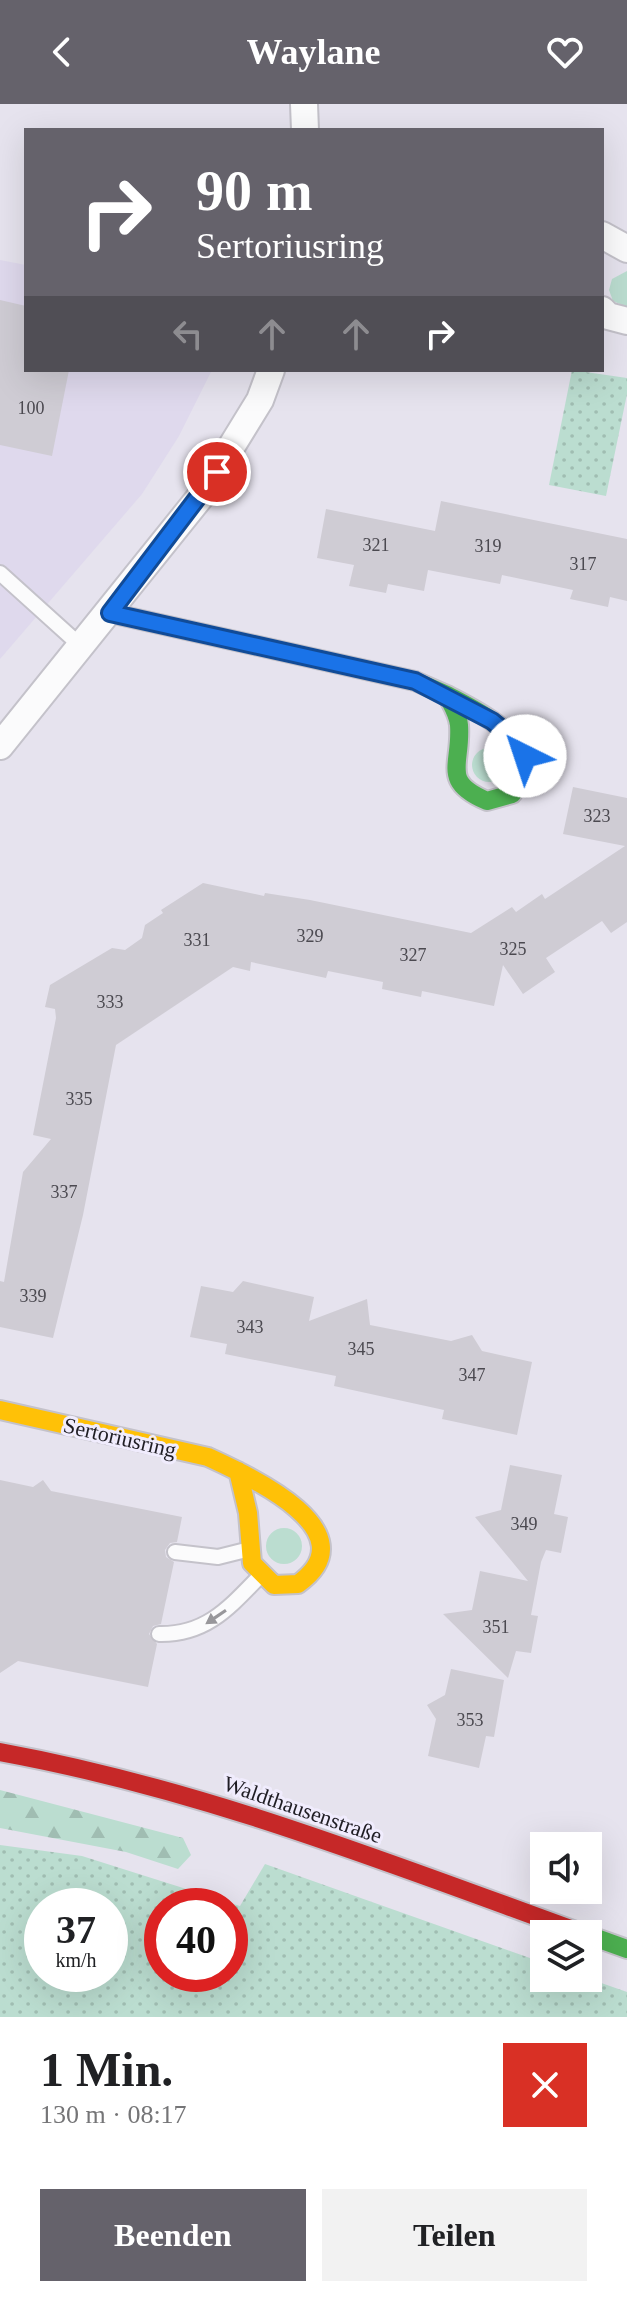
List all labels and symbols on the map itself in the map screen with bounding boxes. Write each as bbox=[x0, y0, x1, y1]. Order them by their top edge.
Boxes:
house number: 100 bbox=[18, 398, 45, 418]
pin bbox=[183, 438, 251, 506]
house number: 321 bbox=[363, 535, 390, 555]
house number: 319 bbox=[475, 536, 502, 556]
house number: 317 bbox=[570, 554, 597, 574]
position arrow bbox=[483, 714, 567, 798]
house number: 323 bbox=[584, 806, 611, 826]
house number: 329 bbox=[297, 926, 324, 946]
house number: 331 bbox=[184, 930, 211, 950]
house number: 325 bbox=[500, 939, 527, 959]
house number: 327 bbox=[400, 945, 427, 965]
house number: 333 bbox=[97, 992, 124, 1012]
house number: 335 bbox=[66, 1089, 93, 1109]
house number: 337 bbox=[51, 1182, 78, 1202]
house number: 339 bbox=[20, 1286, 47, 1306]
house number: 343 bbox=[237, 1317, 264, 1337]
house number: 345 bbox=[348, 1339, 375, 1359]
house number: 347 bbox=[459, 1365, 486, 1385]
street label: Sertoriusring bbox=[61, 1412, 179, 1463]
house number: 349 bbox=[511, 1514, 538, 1534]
one-way arrow bbox=[205, 1609, 226, 1624]
house number: 351 bbox=[483, 1617, 510, 1637]
house number: 353 bbox=[457, 1710, 484, 1730]
street label: Waldthausenstraße bbox=[220, 1771, 385, 1848]
speed limit sign: 40 bbox=[144, 1888, 248, 1992]

